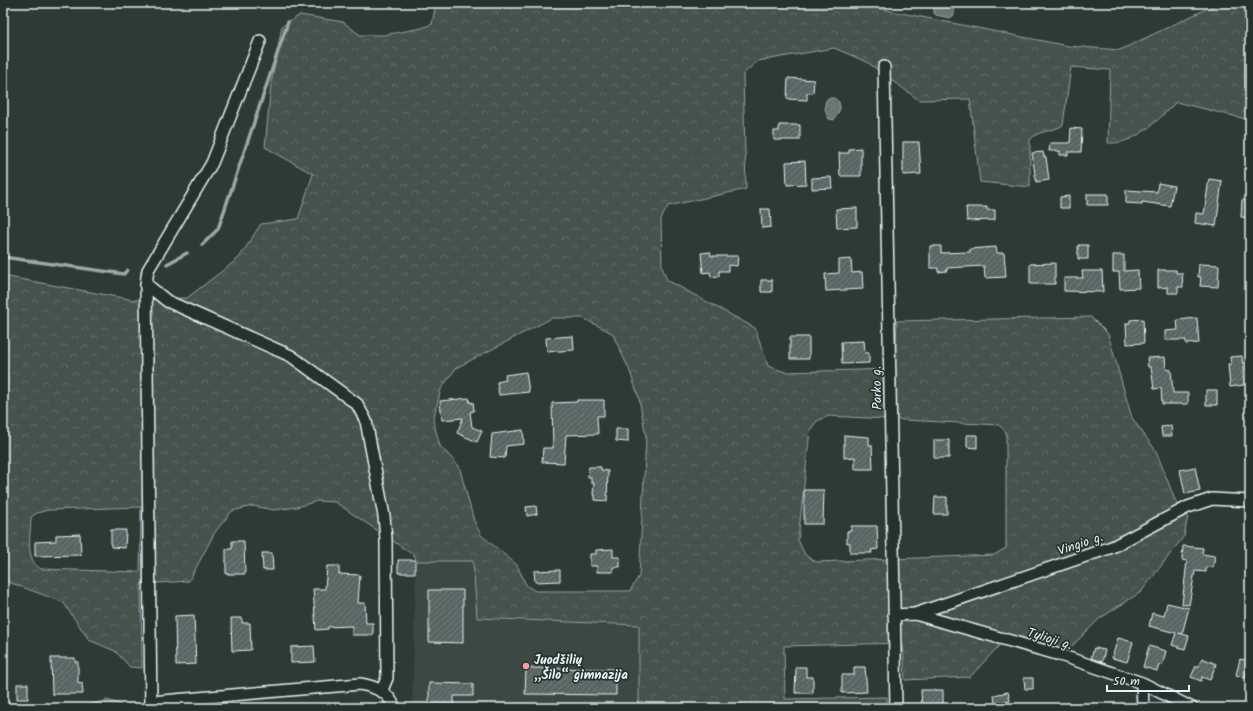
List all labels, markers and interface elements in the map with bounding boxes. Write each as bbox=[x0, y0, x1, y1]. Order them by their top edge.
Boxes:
street label: Parko g. bbox=[867, 366, 888, 410]
street label: Vingio g. bbox=[1055, 527, 1106, 562]
street label: Tylioji g. bbox=[1024, 623, 1075, 656]
place label: Juodšilių „Šilo“ gimnazija bbox=[534, 650, 628, 686]
marker: Juodšilių „Šilo“ gimnazija bbox=[521, 661, 531, 671]
scale bar bbox=[1107, 667, 1189, 693]
text: 50 m bbox=[1113, 672, 1140, 691]

